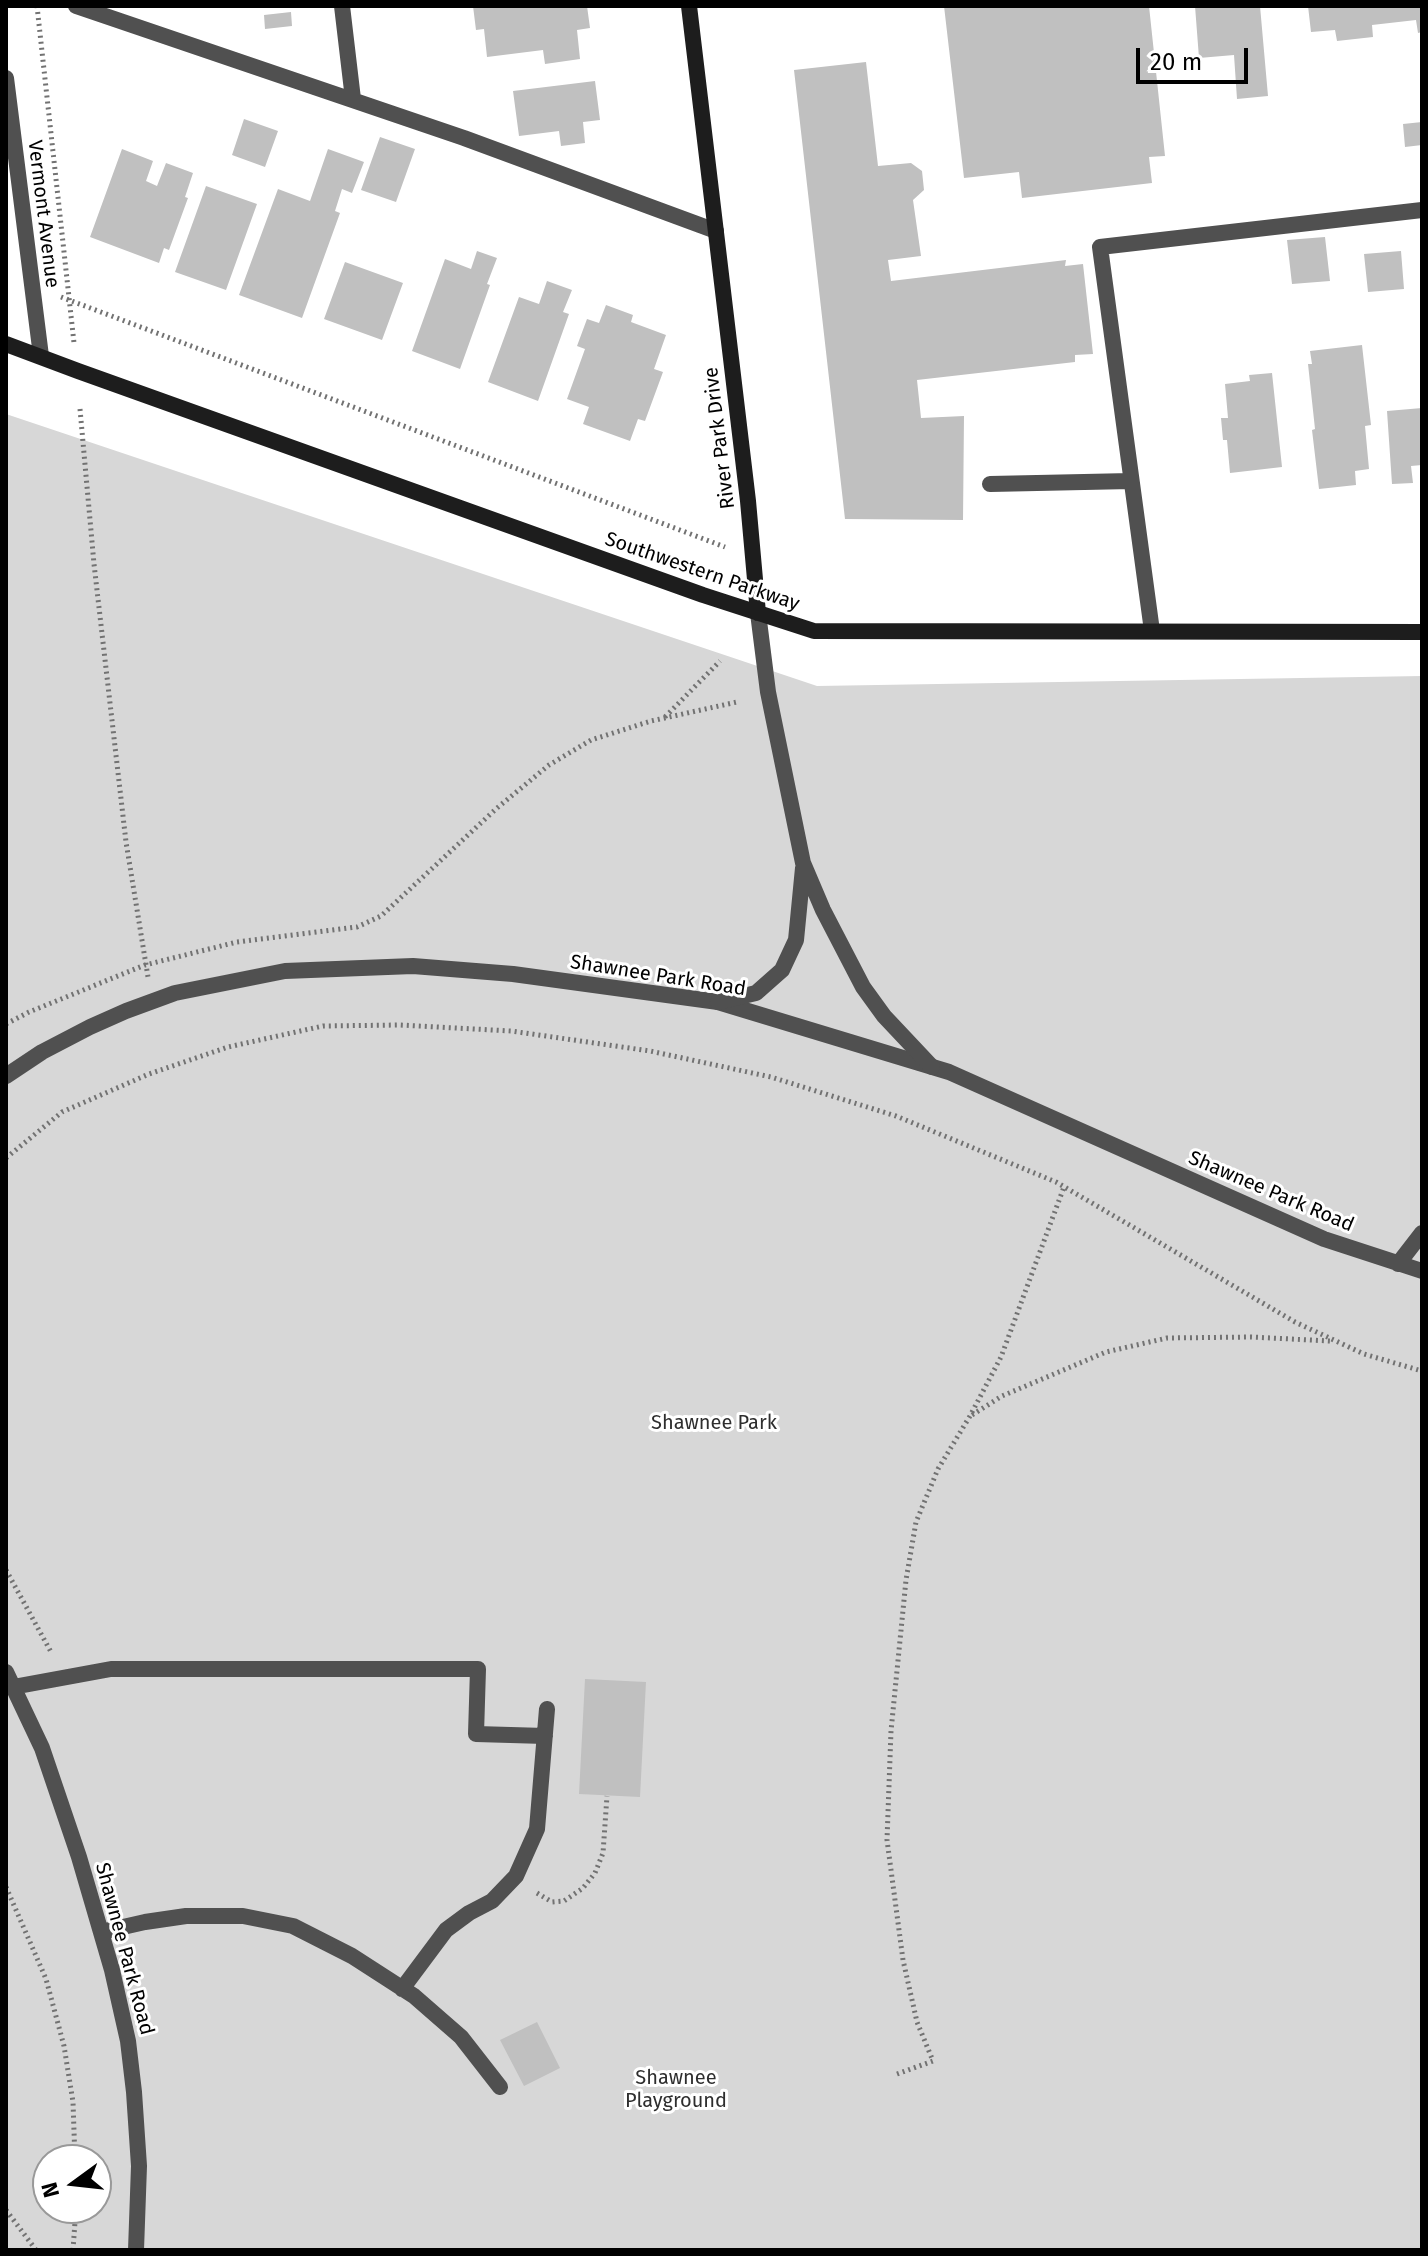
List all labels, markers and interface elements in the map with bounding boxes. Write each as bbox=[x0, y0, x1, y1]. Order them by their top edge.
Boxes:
scale bar bbox=[1140, 32, 1252, 82]
text: 20 m bbox=[1150, 48, 1202, 76]
street label: Vermont Avenue bbox=[22, 139, 64, 289]
street label: River Park Drive bbox=[699, 366, 741, 510]
street label: Southwestern Parkway bbox=[602, 527, 802, 617]
street label: Shawnee Park Road bbox=[569, 950, 747, 1002]
street label: Shawnee Park Road bbox=[1185, 1146, 1357, 1238]
park label: Shawnee Park bbox=[651, 1411, 777, 1435]
street label: Shawnee Park Road bbox=[89, 1860, 159, 2038]
park label: Shawnee Playground bbox=[625, 2066, 727, 2113]
north arrow bbox=[32, 2144, 112, 2224]
text: N bbox=[35, 2179, 65, 2200]

